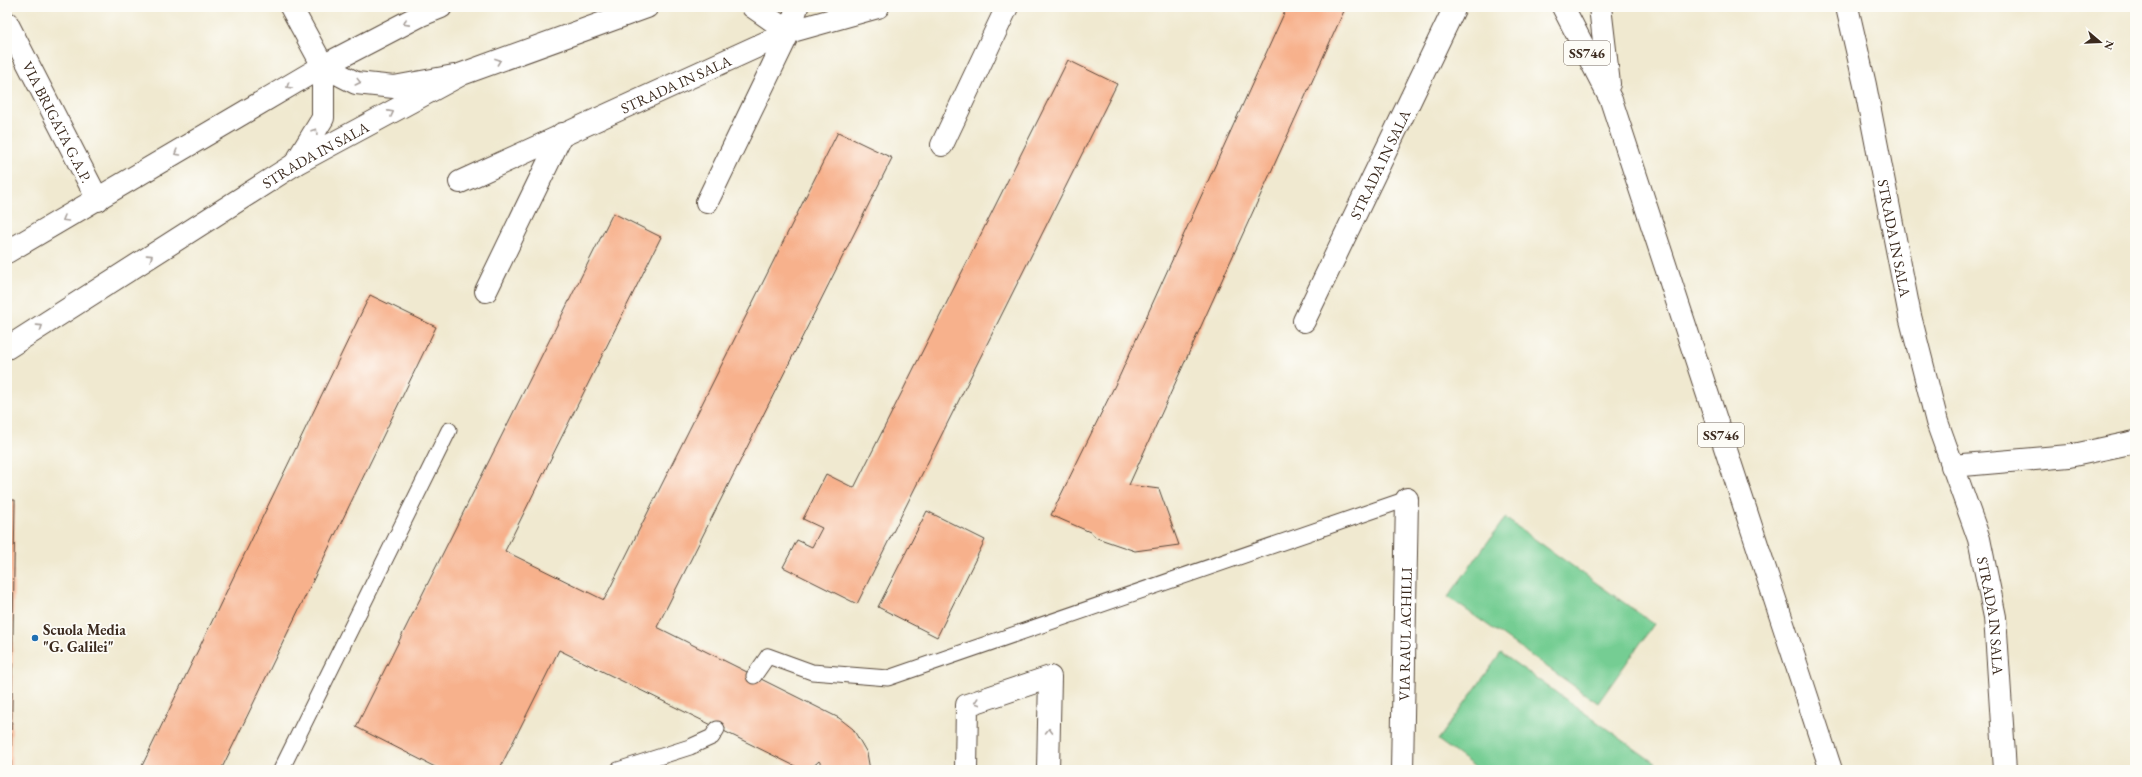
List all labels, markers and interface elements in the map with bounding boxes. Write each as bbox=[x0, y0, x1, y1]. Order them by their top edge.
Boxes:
one-way arrow bbox=[402, 18, 410, 26]
north arrow bbox=[2080, 22, 2120, 62]
text: N bbox=[2101, 39, 2118, 52]
road number: SS746 bbox=[1564, 41, 1610, 65]
street label: STRADA IN SALA bbox=[617, 50, 735, 117]
one-way arrow bbox=[495, 57, 502, 66]
street label: VIA BRIGATA G.A.P. bbox=[19, 58, 97, 186]
one-way arrow bbox=[355, 78, 361, 86]
one-way arrow bbox=[286, 82, 293, 89]
street label: STRADA IN SALA bbox=[1345, 106, 1414, 222]
one-way arrow bbox=[386, 110, 394, 117]
street label: STRADA IN SALA bbox=[258, 116, 372, 192]
one-way arrow bbox=[310, 128, 318, 135]
one-way arrow bbox=[174, 148, 181, 155]
street label: STRADA IN SALA bbox=[1874, 178, 1916, 299]
one-way arrow bbox=[62, 214, 69, 221]
one-way arrow bbox=[145, 255, 152, 262]
one-way arrow bbox=[36, 324, 43, 331]
road number: SS746 bbox=[1698, 423, 1744, 447]
street label: STRADA IN SALA bbox=[1973, 555, 2008, 676]
street label: VIA RAUL ACHILLI bbox=[1394, 567, 1415, 701]
place label: Scuola Media "G. Galilei" bbox=[43, 620, 126, 656]
marker: Scuola Media "G. Galilei" bbox=[30, 633, 40, 643]
one-way arrow bbox=[974, 697, 981, 705]
one-way arrow bbox=[1044, 728, 1053, 734]

